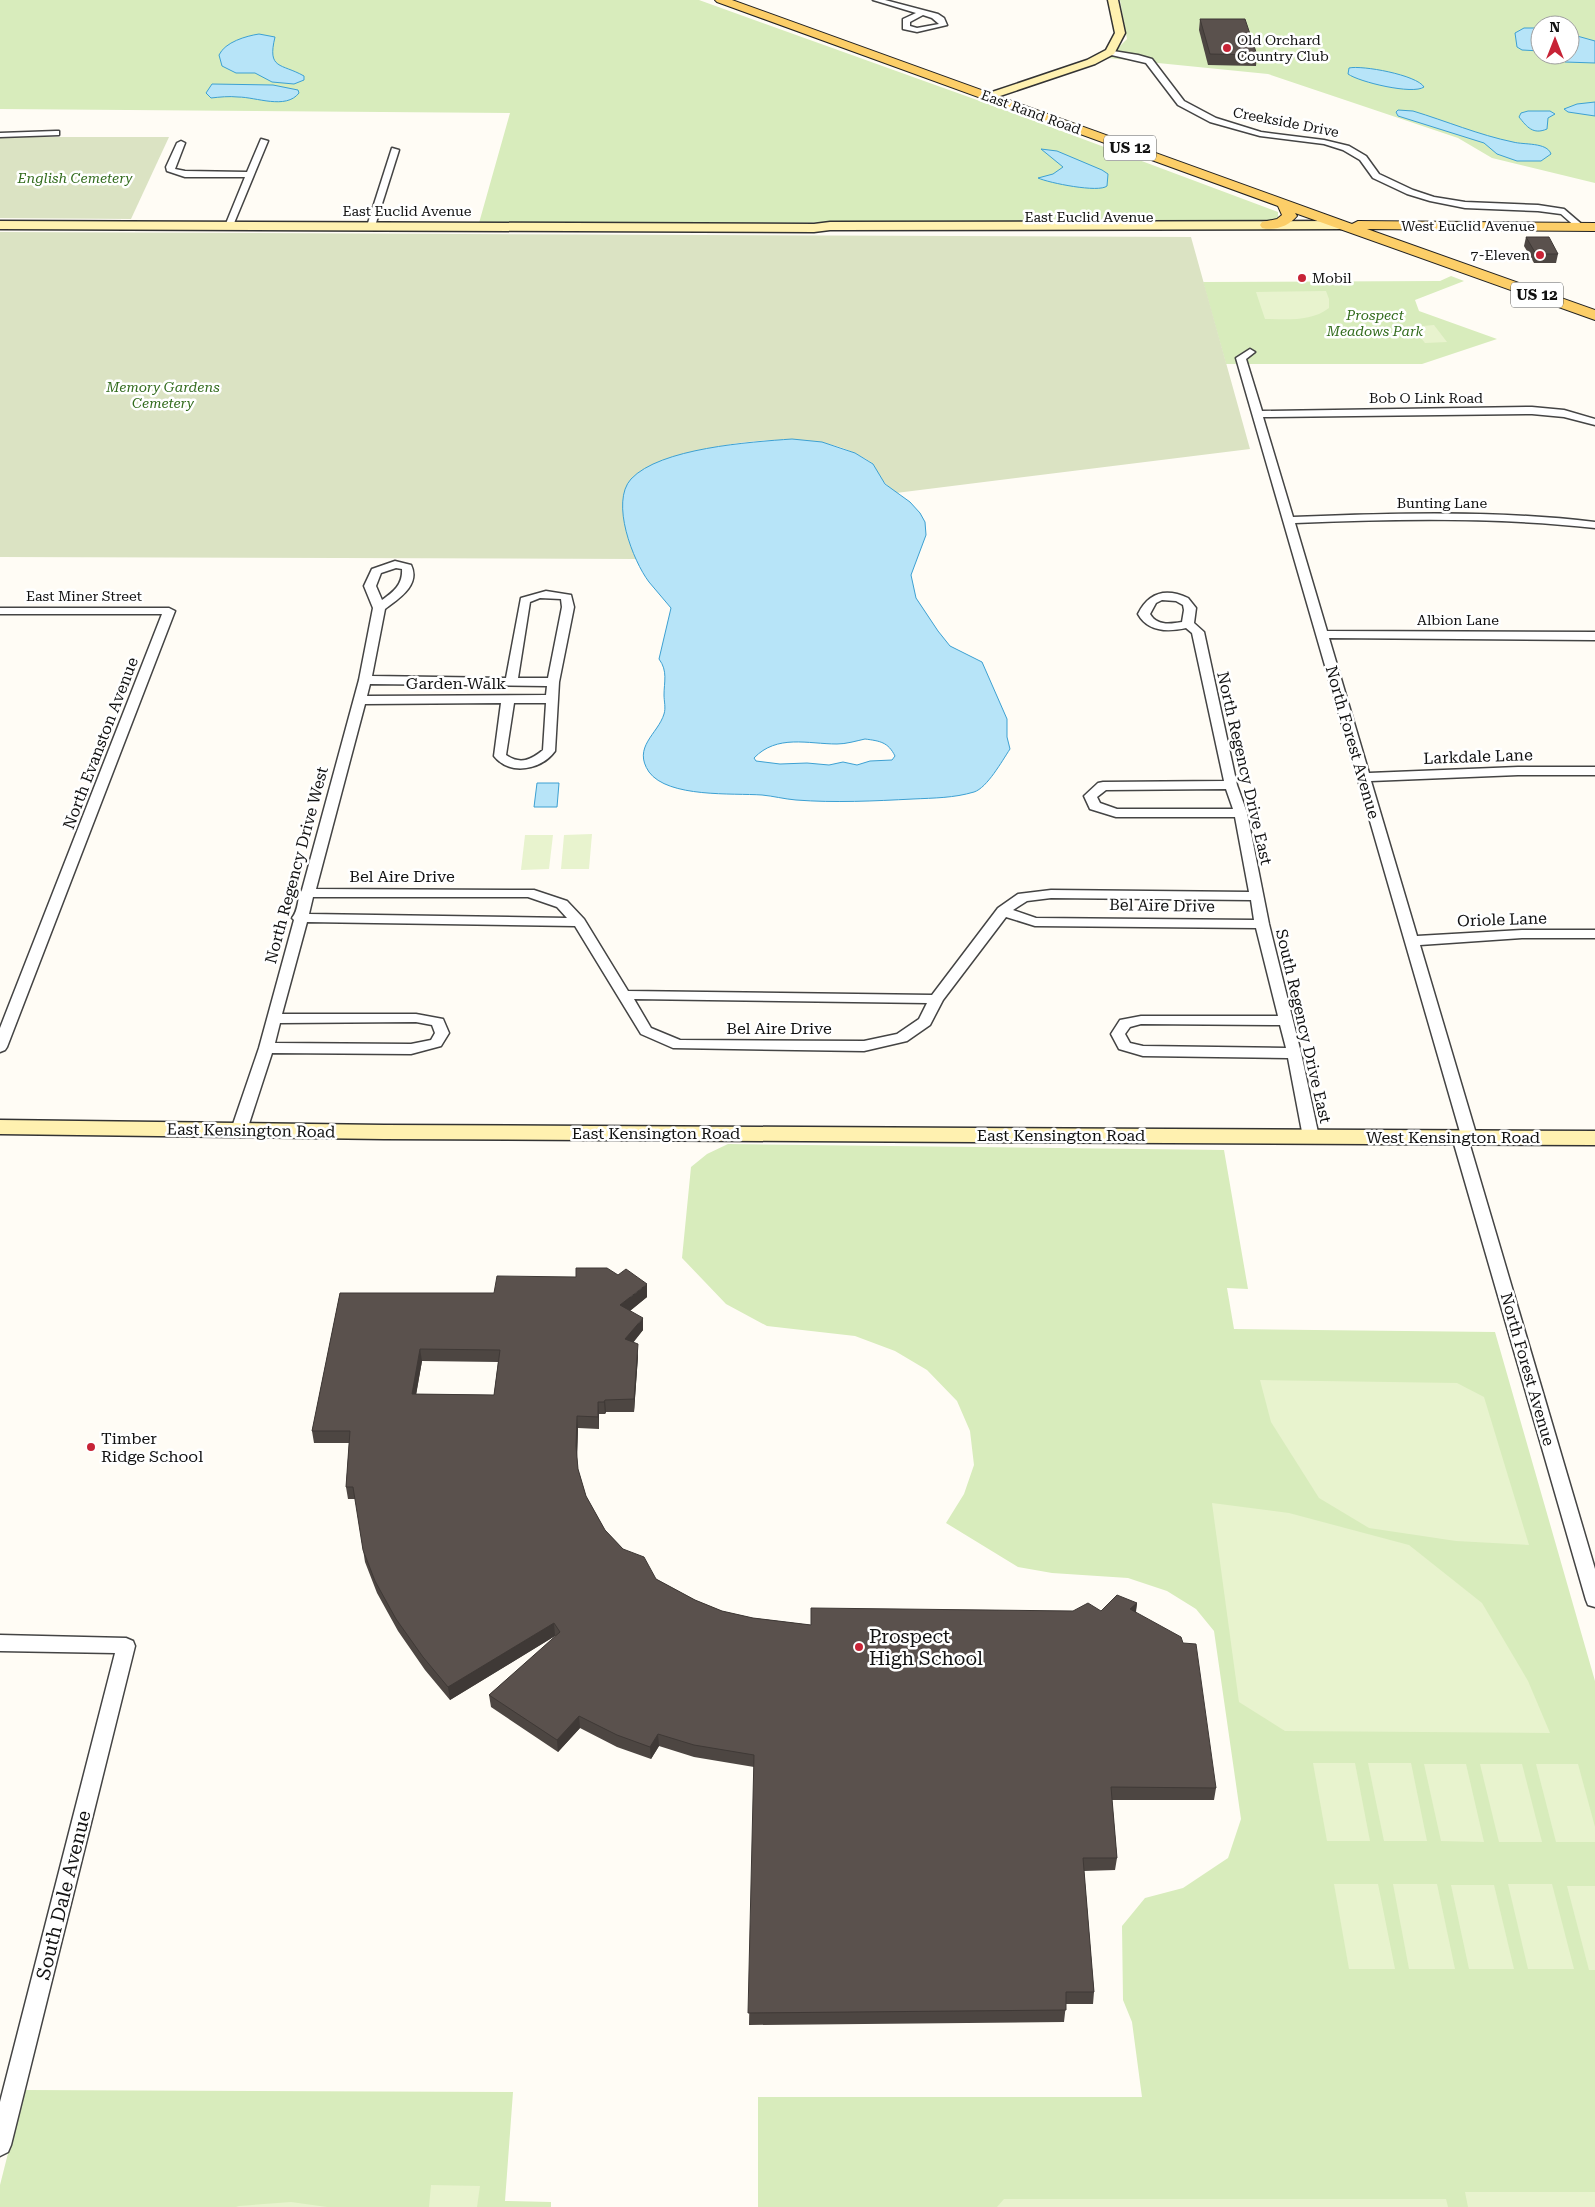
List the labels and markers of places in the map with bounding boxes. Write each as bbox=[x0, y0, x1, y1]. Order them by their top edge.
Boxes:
place label: Old Orchard Country Club bbox=[1237, 32, 1329, 64]
marker: Old Orchard Country Club bbox=[1221, 42, 1233, 54]
place label: 7-Eleven bbox=[1471, 247, 1530, 263]
marker: 7-Eleven bbox=[1534, 249, 1546, 261]
place label: Mobil bbox=[1312, 270, 1352, 286]
marker: Mobil bbox=[1296, 272, 1308, 284]
place label: Timber Ridge School bbox=[101, 1429, 203, 1466]
marker: Timber Ridge School bbox=[85, 1441, 97, 1453]
place label: Prospect High School bbox=[869, 1625, 983, 1670]
marker: Prospect High School bbox=[853, 1641, 865, 1653]

